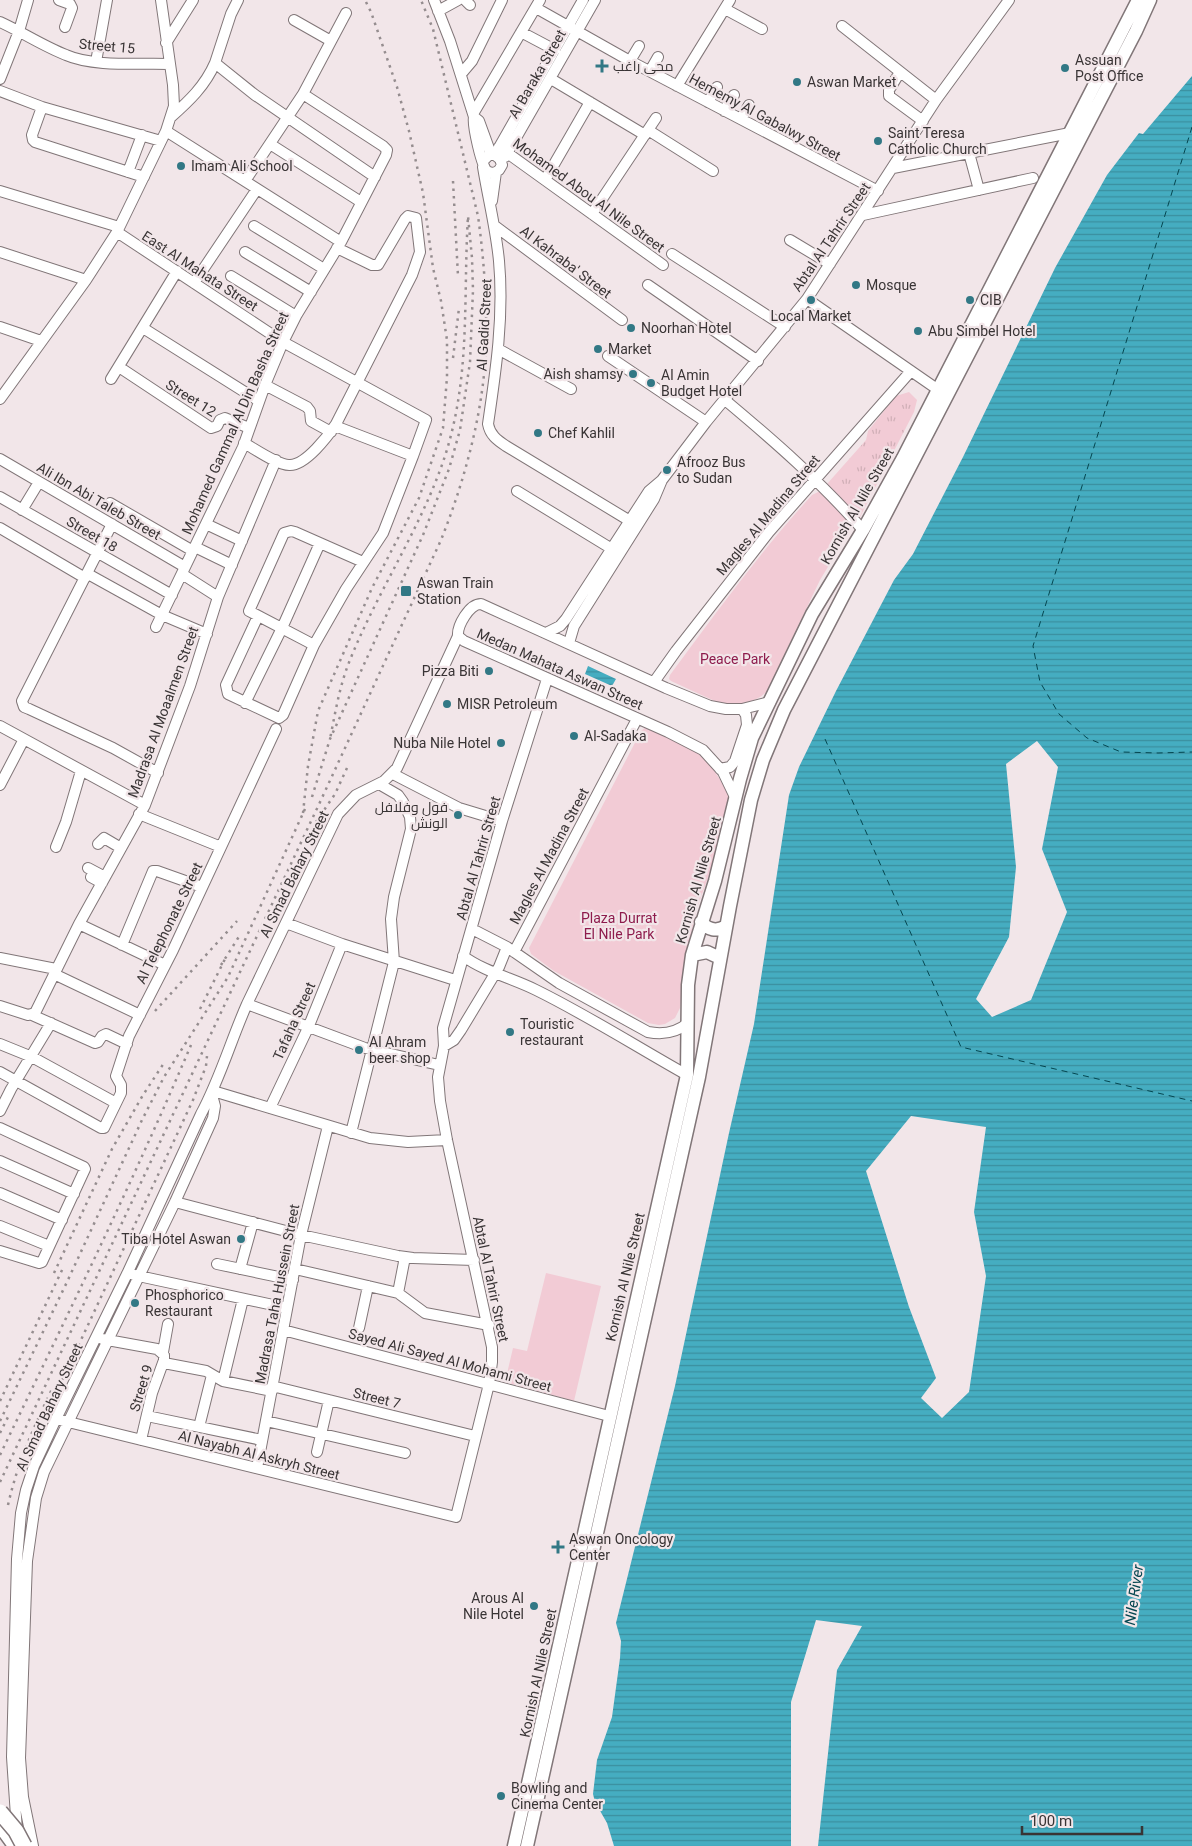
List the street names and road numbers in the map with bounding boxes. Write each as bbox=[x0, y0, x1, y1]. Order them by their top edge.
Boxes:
street label: Al Baraka Street bbox=[505, 27, 569, 121]
street label: Street 15 bbox=[78, 36, 136, 56]
street label: Hememy Al Gabalwy Street bbox=[687, 70, 844, 164]
street label: Mohamed Abou Al Nile Street bbox=[510, 135, 668, 256]
street label: Abtal Al Tahrir Street bbox=[789, 179, 874, 295]
street label: Al Kahraba' Street bbox=[517, 222, 615, 302]
street label: East Al Mahata Street bbox=[139, 228, 261, 315]
street label: Al Gadid Street bbox=[474, 278, 494, 372]
street label: Mohamed Gammal Al Din Basha Street bbox=[178, 309, 292, 537]
street label: Street 12 bbox=[163, 376, 219, 420]
street label: Kornish Al Nile Street bbox=[817, 445, 897, 567]
street label: Magles Al Madina Street bbox=[713, 451, 823, 578]
street label: Ali Ibn Abi Taleb Street bbox=[34, 459, 164, 543]
street label: Street 18 bbox=[64, 513, 120, 555]
street label: Madrasa Al Moaalmen Street bbox=[125, 624, 202, 800]
street label: Medan Mahata Aswan Street bbox=[475, 625, 646, 713]
street label: Magles Al Madina Street bbox=[506, 785, 592, 927]
street label: Abtal Al Tahrir Street bbox=[453, 794, 503, 922]
street label: Al Smad Bahary Street bbox=[256, 808, 332, 940]
street label: Kornish Al Nile Street bbox=[672, 814, 724, 945]
street label: Al Telephonate Street bbox=[133, 859, 206, 986]
street label: Tafaha Street bbox=[270, 979, 318, 1062]
street label: Madrasa Taha Hussein Street bbox=[252, 1202, 302, 1385]
street label: Kornish Al Nile Street bbox=[602, 1211, 648, 1343]
street label: Abtal Al Tahrir Street bbox=[470, 1215, 512, 1344]
street label: Sayed Ali Sayed Al Mohami Street bbox=[347, 1325, 554, 1395]
street label: Al Smad Bahary Street bbox=[12, 1340, 86, 1473]
street label: Street 9 bbox=[126, 1363, 156, 1413]
street label: Street 7 bbox=[352, 1384, 402, 1412]
street label: Al Nayabh Al Askryh Street bbox=[177, 1427, 342, 1483]
street label: Kornish Al Nile Street bbox=[517, 1607, 560, 1739]

